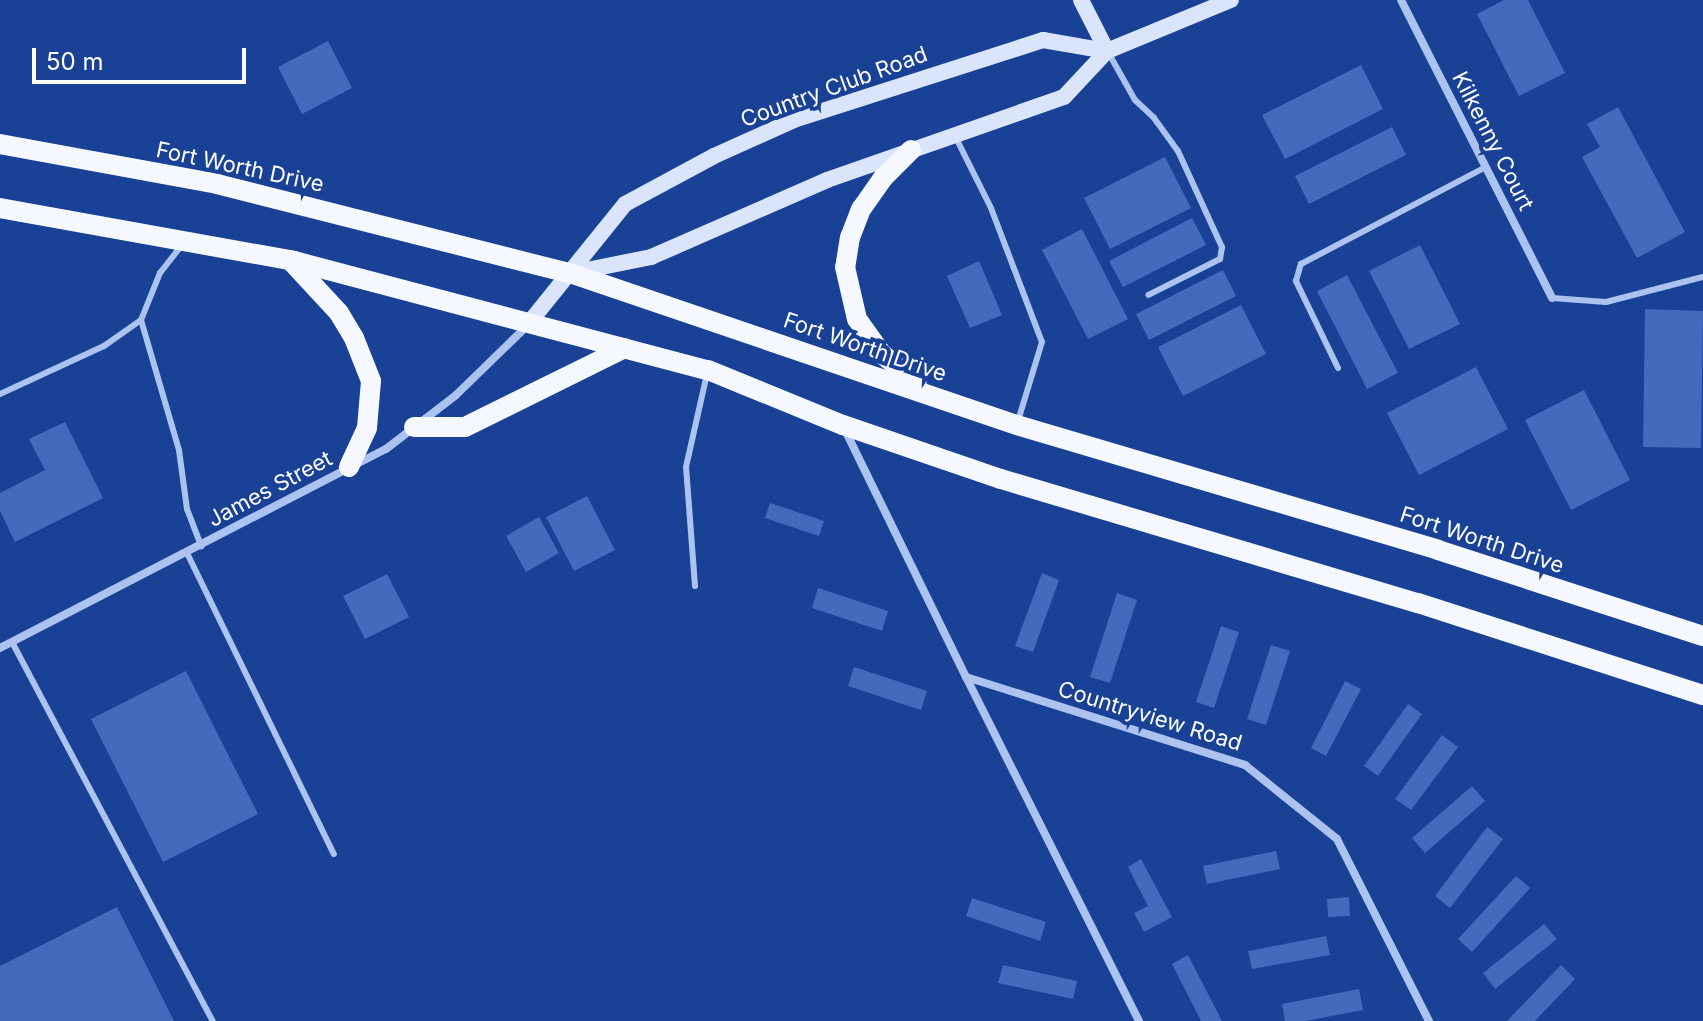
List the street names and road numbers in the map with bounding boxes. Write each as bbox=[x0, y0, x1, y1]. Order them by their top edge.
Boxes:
street label: Country Club Road bbox=[737, 41, 931, 133]
street label: Kilkenny Court bbox=[1447, 67, 1539, 215]
street label: Fort Worth Drive bbox=[154, 136, 326, 198]
street label: Fort Worth Drive bbox=[780, 307, 950, 387]
street label: James Street bbox=[203, 445, 337, 533]
street label: Fort Worth Drive bbox=[1397, 501, 1567, 579]
street label: Countryview Road bbox=[1055, 675, 1245, 757]

